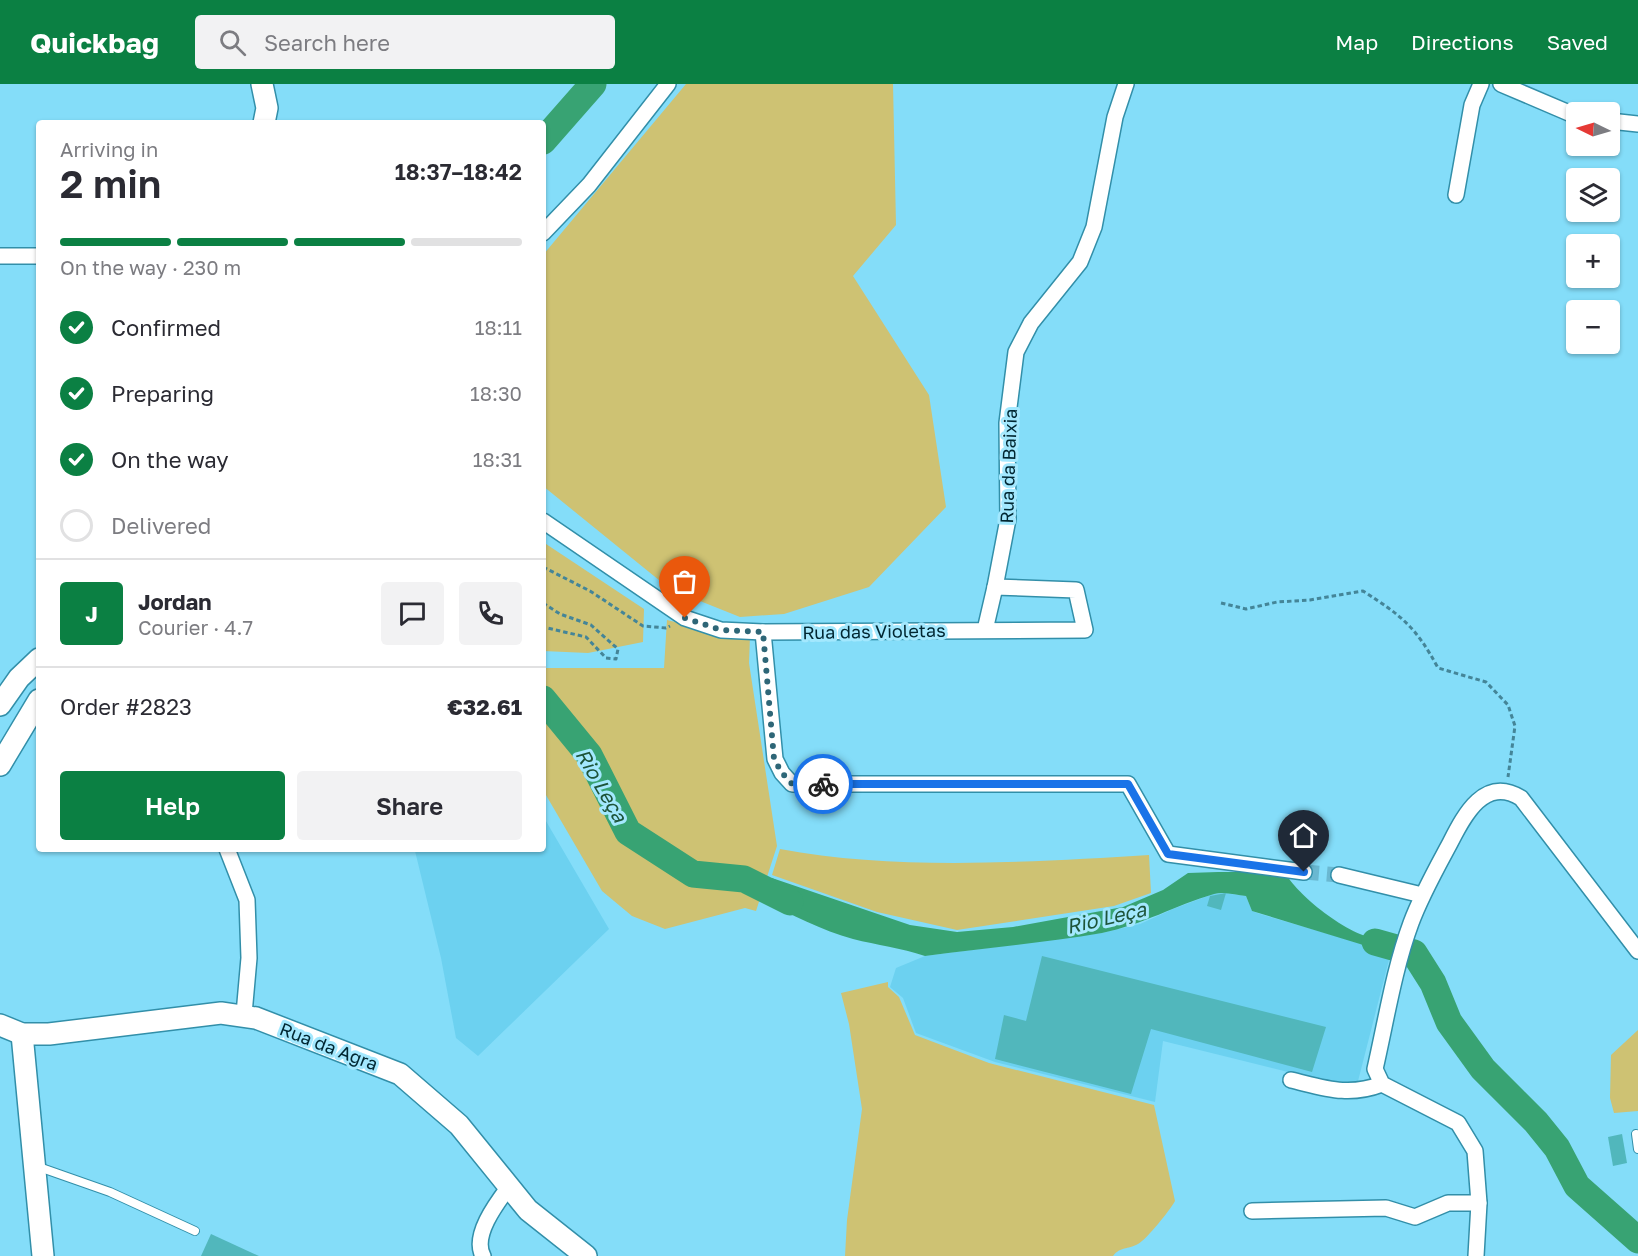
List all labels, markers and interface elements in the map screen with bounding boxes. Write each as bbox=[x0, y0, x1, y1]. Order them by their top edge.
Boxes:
search box bbox=[195, 15, 615, 69]
text: Quickbag bbox=[30, 26, 159, 59]
icon: search bbox=[216, 26, 249, 59]
text: Search here bbox=[264, 29, 390, 56]
text: Map bbox=[1335, 29, 1378, 55]
text: Directions bbox=[1411, 29, 1514, 55]
text: Saved bbox=[1547, 29, 1608, 55]
north arrow bbox=[1566, 102, 1620, 156]
map controls bbox=[1566, 102, 1620, 354]
text: Arriving in bbox=[60, 137, 158, 161]
text: 18:37–18:42 bbox=[395, 158, 522, 185]
text: 2 min bbox=[60, 160, 161, 207]
button: layers bbox=[1566, 168, 1620, 222]
button: + bbox=[1566, 234, 1620, 288]
text: On the way · 230 m bbox=[60, 255, 241, 279]
button: − bbox=[1566, 300, 1620, 354]
icon: check bbox=[60, 311, 93, 344]
text: Confirmed bbox=[111, 314, 221, 341]
text: 18:11 bbox=[475, 315, 522, 339]
icon: check bbox=[60, 377, 93, 410]
text: Preparing bbox=[111, 380, 214, 407]
text: 18:30 bbox=[470, 381, 522, 405]
street label: Rua da Baixia bbox=[995, 408, 1021, 524]
icon: check bbox=[60, 443, 93, 476]
text: On the way bbox=[111, 446, 229, 473]
text: 18:31 bbox=[473, 447, 522, 471]
text: Delivered bbox=[111, 512, 211, 539]
pin bbox=[659, 556, 710, 618]
icon: bag bbox=[668, 565, 701, 598]
button: chat bbox=[381, 582, 444, 645]
button: phone bbox=[459, 582, 522, 645]
text: Jordan bbox=[138, 588, 212, 615]
text: J bbox=[85, 600, 98, 627]
text: Courier · 4.7 bbox=[138, 615, 253, 639]
street label: Rua das Violetas bbox=[802, 619, 946, 643]
text: Order #2823 bbox=[60, 693, 192, 720]
text: €32.61 bbox=[447, 693, 522, 720]
water label: Rio Leça bbox=[570, 744, 633, 827]
courier bbox=[793, 754, 853, 814]
icon: bike bbox=[807, 768, 840, 801]
button: Help bbox=[60, 771, 285, 840]
button: Share bbox=[297, 771, 522, 840]
pin bbox=[1278, 810, 1329, 872]
icon: home bbox=[1287, 819, 1320, 852]
water label: Rio Leça bbox=[1064, 896, 1149, 939]
street label: Rua da Agra bbox=[277, 1017, 381, 1075]

